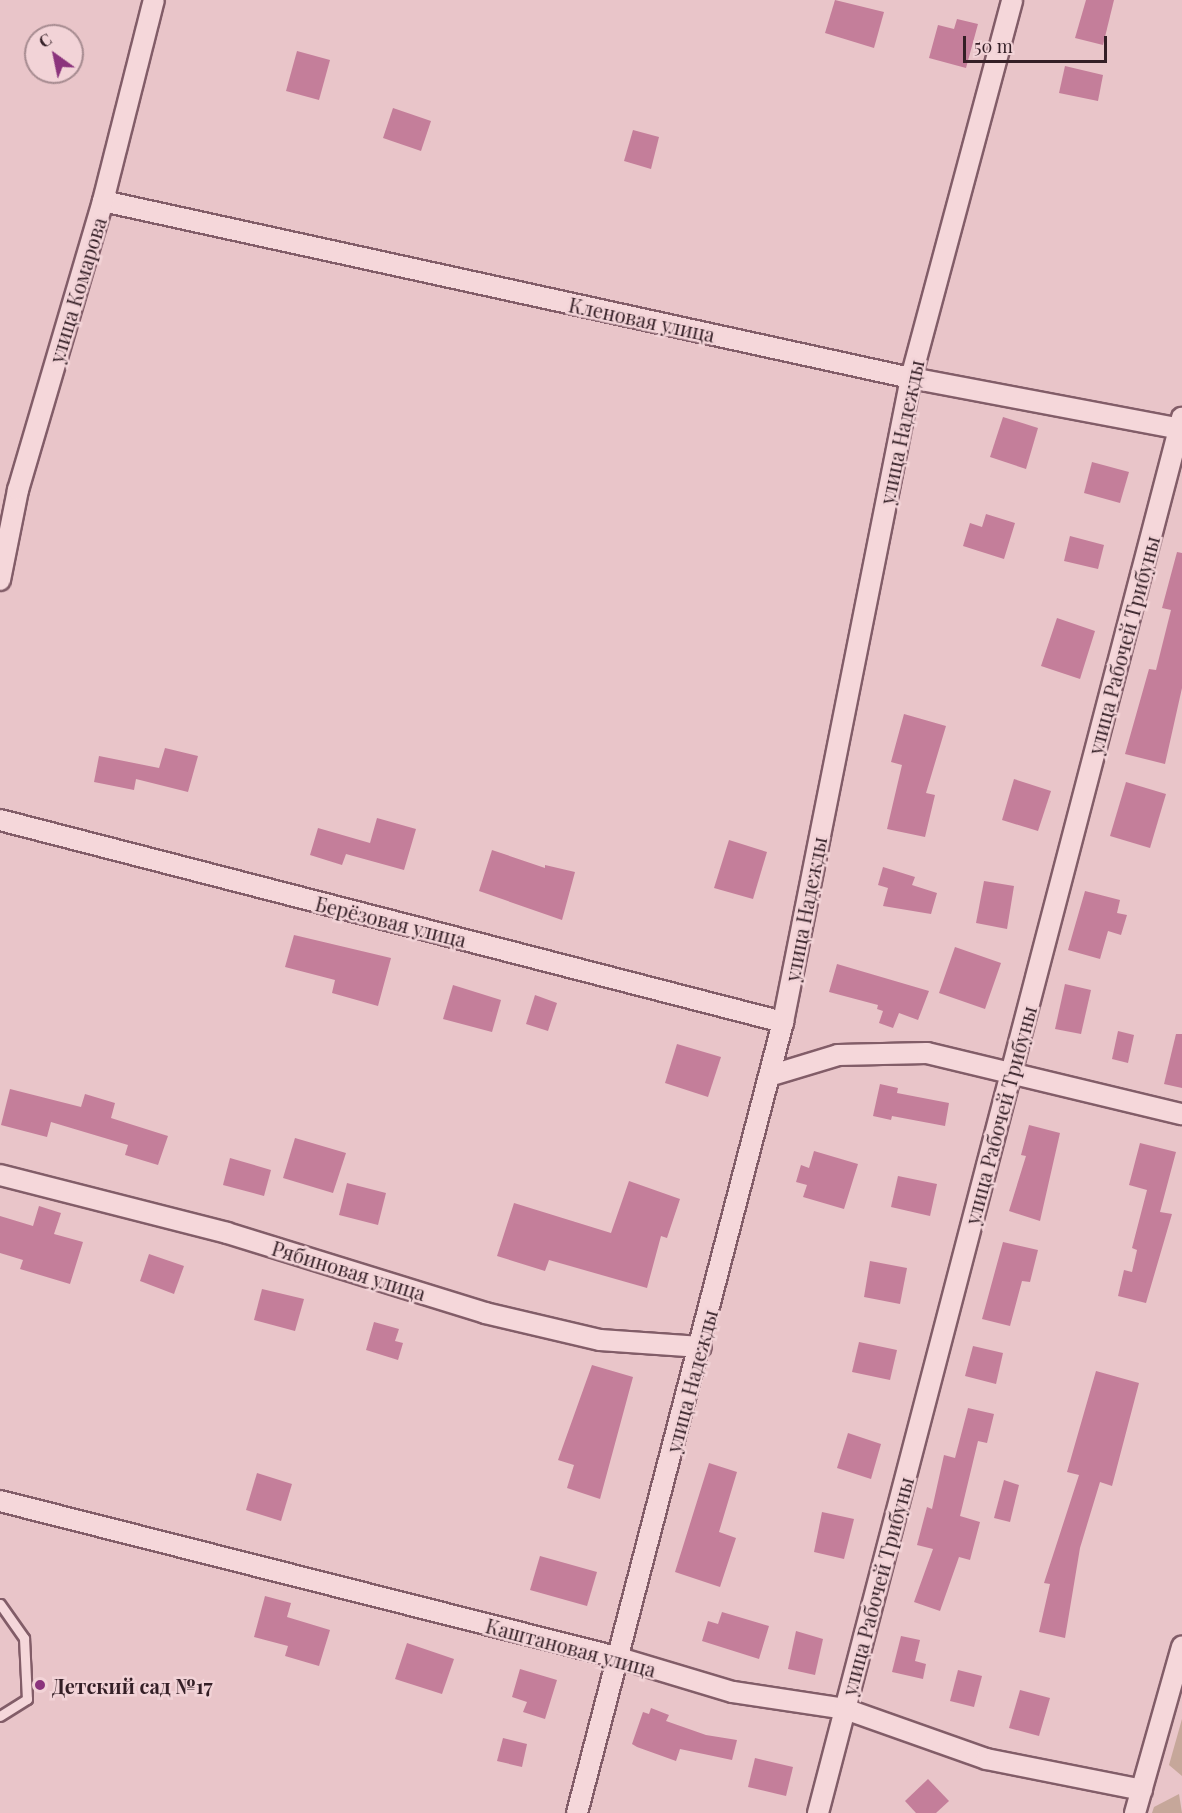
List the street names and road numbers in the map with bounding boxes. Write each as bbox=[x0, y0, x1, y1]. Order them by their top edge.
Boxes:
street label: улица Комарова bbox=[43, 214, 111, 366]
street label: Кленовая улица bbox=[567, 292, 717, 346]
street label: улица Надежды bbox=[874, 358, 928, 506]
street label: улица Рабочей Трибуны bbox=[1082, 533, 1164, 757]
street label: улица Надежды bbox=[779, 835, 831, 983]
street label: Берёзовая улица bbox=[313, 891, 469, 951]
street label: улица Рабочей Трибуны bbox=[959, 1003, 1041, 1227]
street label: Рябиновая улица bbox=[269, 1235, 429, 1305]
street label: улица Надежды bbox=[660, 1307, 722, 1455]
street label: улица Рабочей Трибуны bbox=[836, 1474, 918, 1698]
street label: Каштановая улица bbox=[483, 1613, 659, 1681]

